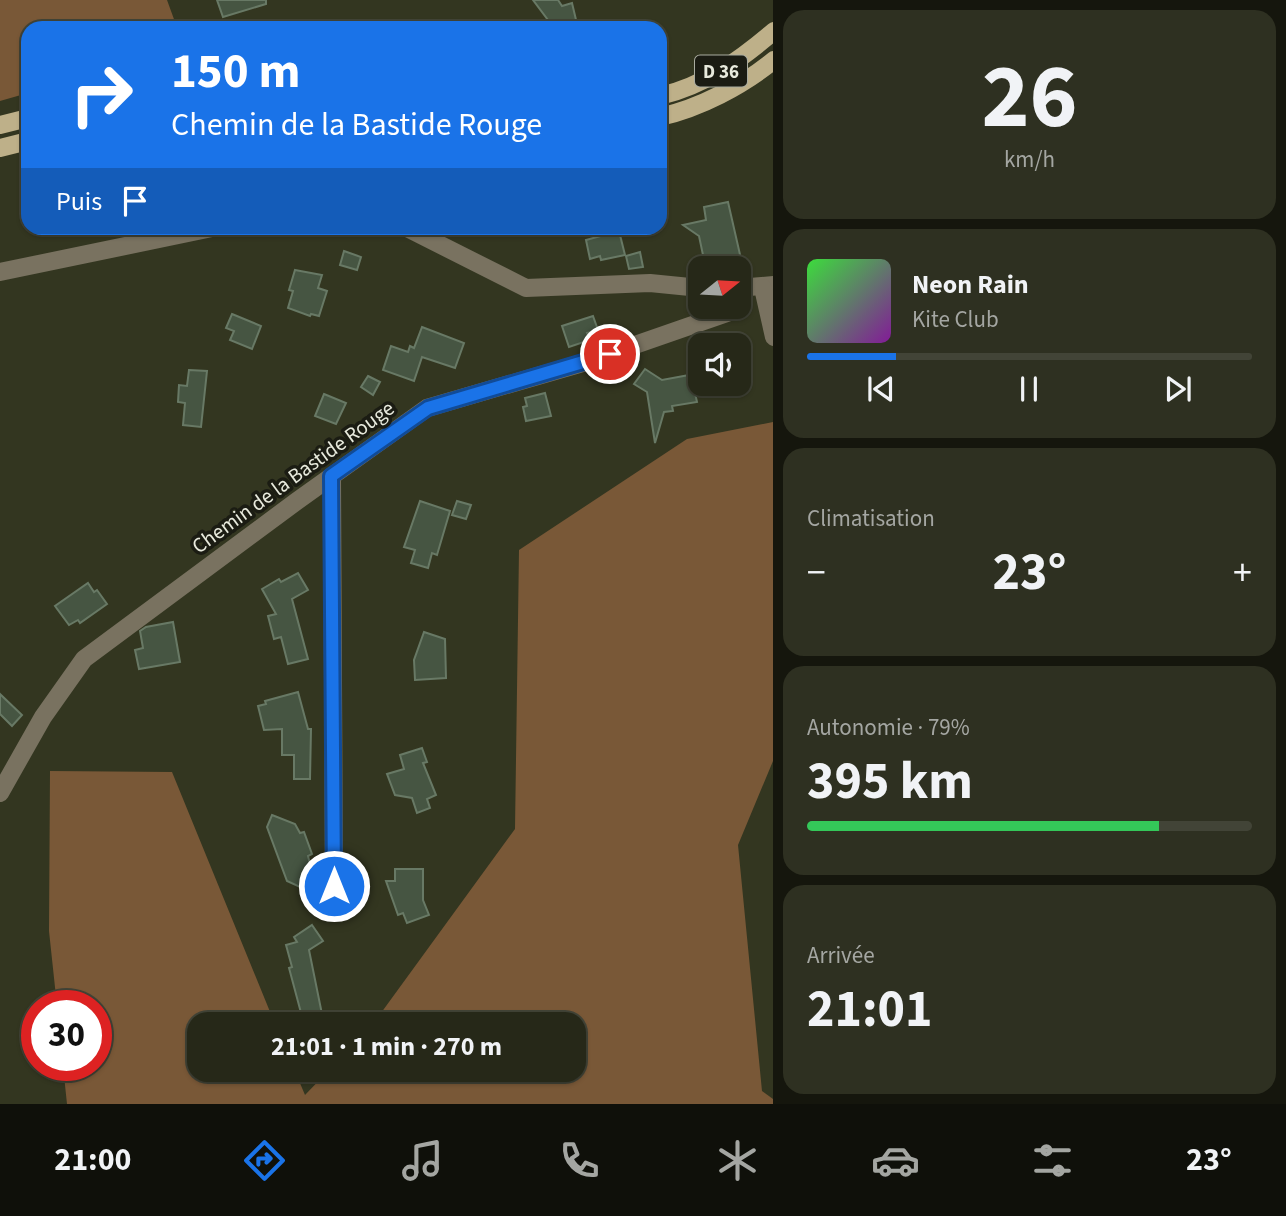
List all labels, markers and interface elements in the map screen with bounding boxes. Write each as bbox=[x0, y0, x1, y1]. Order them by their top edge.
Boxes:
text: 26 bbox=[981, 33, 1078, 162]
text: 150 m bbox=[171, 37, 300, 107]
icon: right bbox=[56, 49, 147, 140]
road number: D 36 bbox=[695, 55, 747, 86]
text: Chemin de la Bastide Rouge bbox=[171, 102, 542, 148]
text: km/h bbox=[1004, 143, 1055, 176]
icon: arrive bbox=[116, 182, 154, 220]
text: Puis bbox=[56, 183, 102, 220]
north arrow bbox=[688, 256, 751, 318]
map controls bbox=[688, 256, 751, 396]
text: Neon Rain bbox=[912, 266, 1029, 303]
text: Kite Club bbox=[912, 303, 999, 336]
pin bbox=[580, 324, 640, 384]
button: sound bbox=[688, 333, 751, 396]
icon: arrive bbox=[591, 335, 629, 373]
icon: previous bbox=[862, 370, 900, 408]
icon: pause bbox=[1010, 370, 1048, 408]
icon: next bbox=[1159, 370, 1197, 408]
street label: Chemin de la Bastide Rouge bbox=[186, 393, 400, 561]
text: Climatisation bbox=[807, 502, 935, 535]
text: 23° bbox=[993, 536, 1066, 610]
text: − bbox=[807, 546, 826, 600]
text: + bbox=[1233, 546, 1252, 600]
text: Autonomie · 79% bbox=[807, 711, 970, 744]
text: 395 km bbox=[807, 745, 973, 819]
position arrow bbox=[297, 849, 371, 923]
text: Arrivée bbox=[807, 939, 875, 972]
text: 21:01 bbox=[807, 973, 932, 1047]
speed limit sign: 30 bbox=[21, 990, 112, 1081]
text: 21:01 · 1 min · 270 m bbox=[271, 1028, 502, 1065]
icon: directions bbox=[240, 1136, 289, 1185]
icon: music bbox=[398, 1136, 447, 1185]
icon: phone bbox=[555, 1136, 604, 1185]
icon: climate bbox=[713, 1136, 762, 1185]
icon: car bbox=[871, 1136, 920, 1185]
icon: filters bbox=[1028, 1136, 1077, 1185]
text: 21:00 bbox=[54, 1137, 132, 1183]
text: 23° bbox=[1186, 1137, 1232, 1183]

